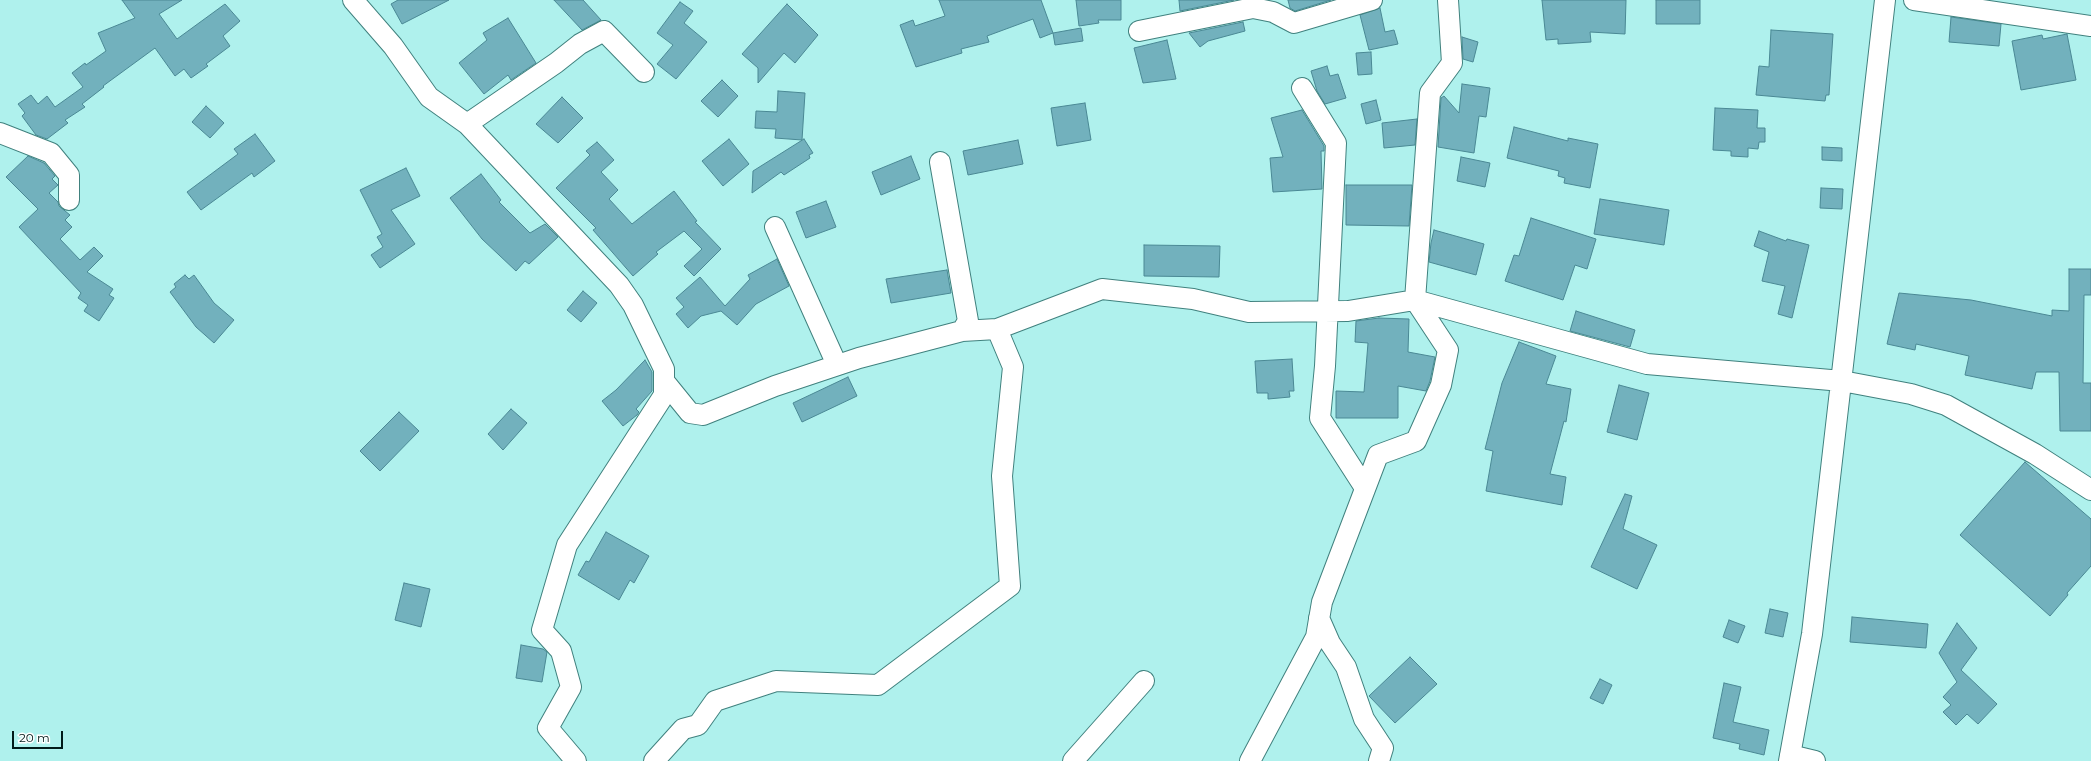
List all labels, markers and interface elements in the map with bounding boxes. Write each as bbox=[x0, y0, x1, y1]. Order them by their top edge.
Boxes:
scale bar bbox=[14, 723, 65, 749]
text: 20 m bbox=[19, 730, 50, 745]

